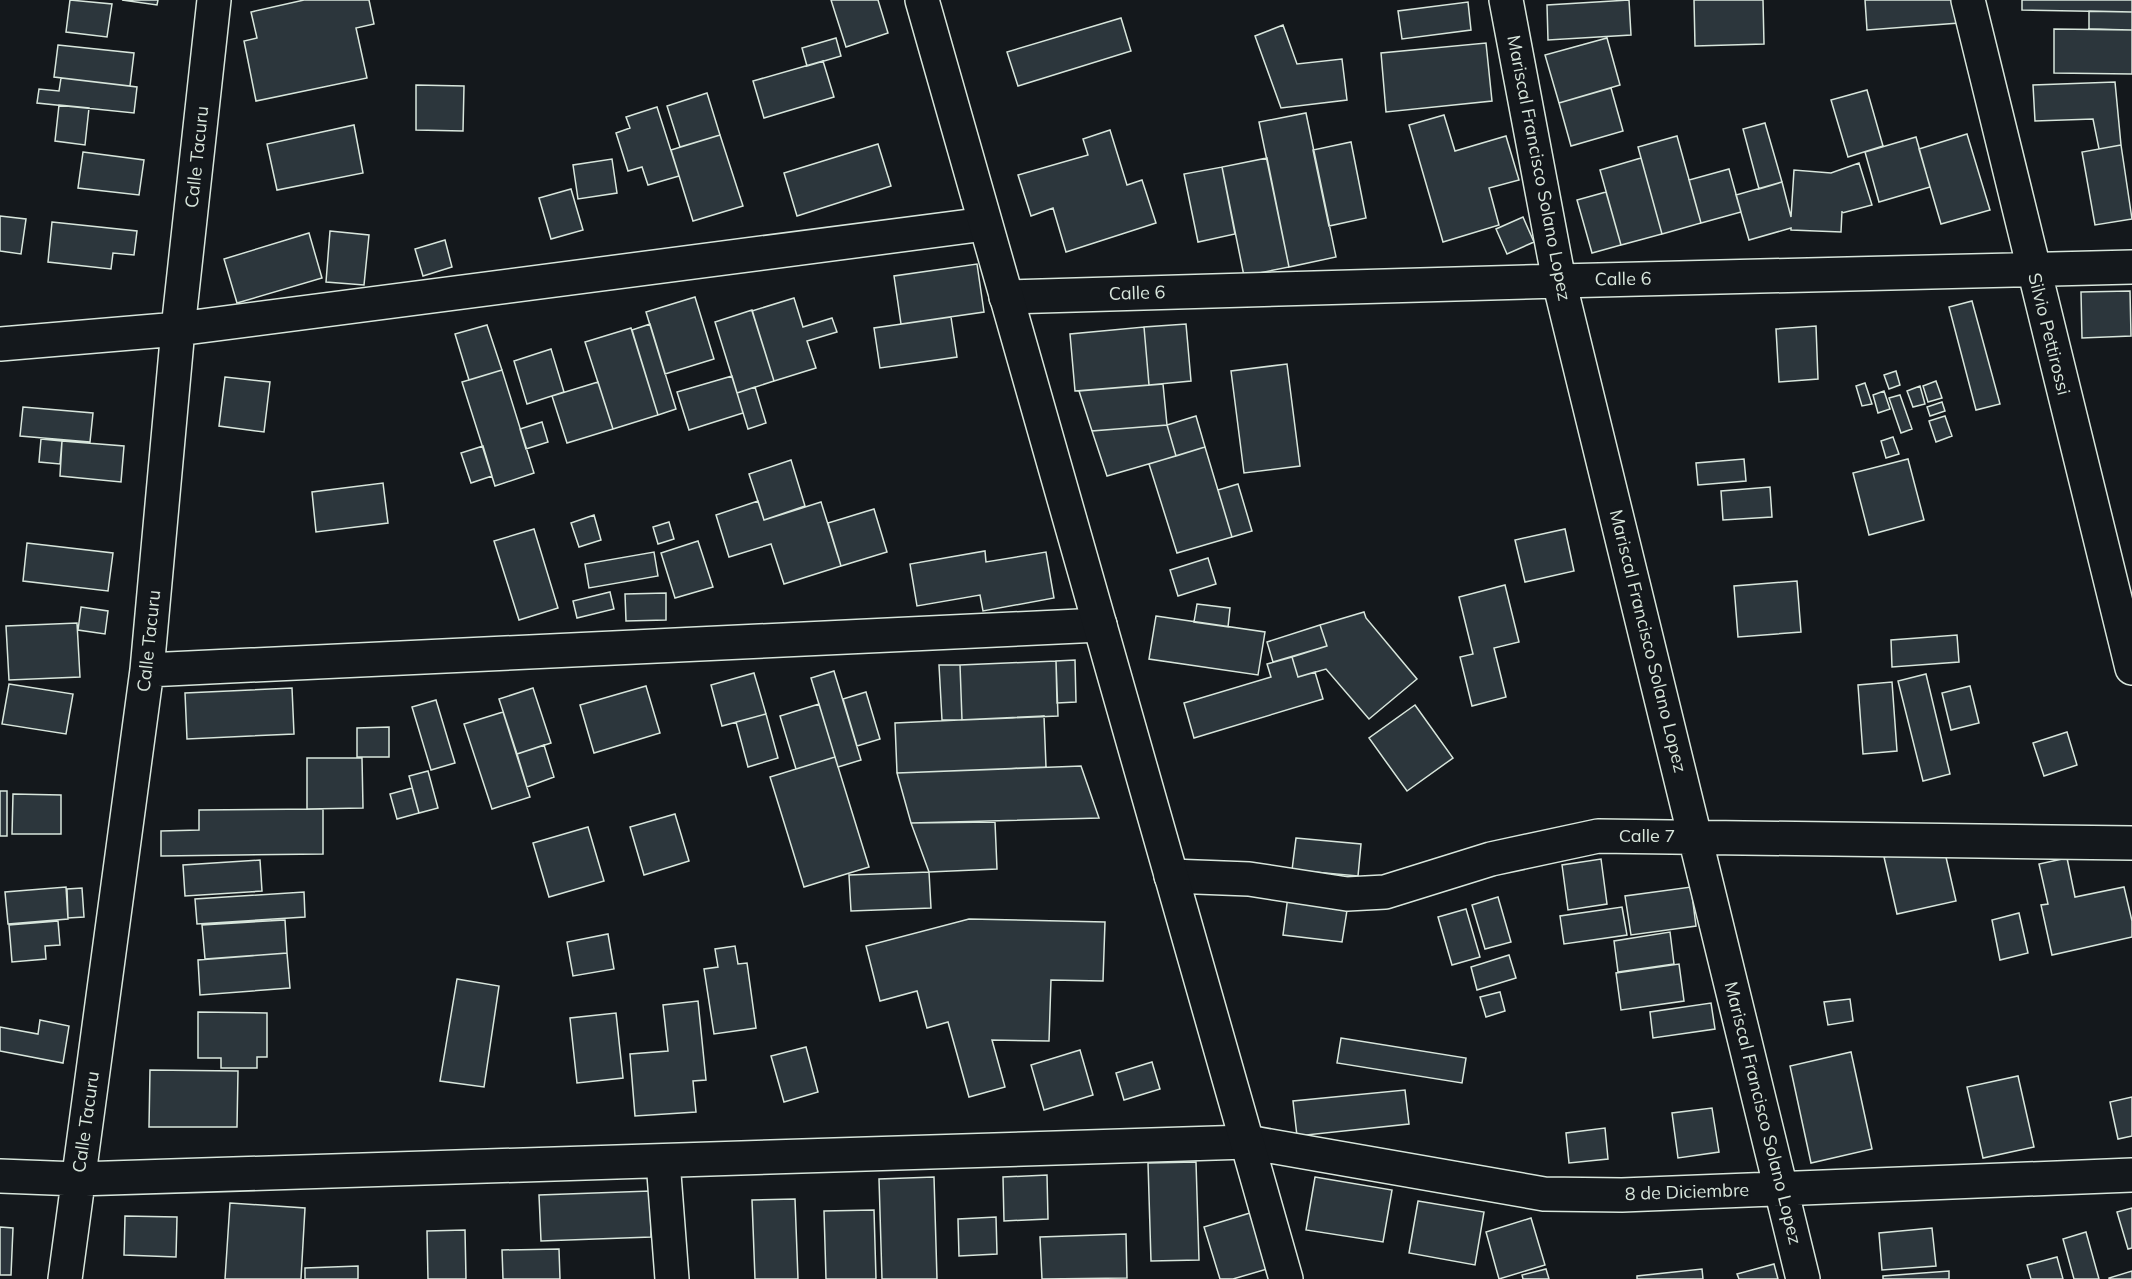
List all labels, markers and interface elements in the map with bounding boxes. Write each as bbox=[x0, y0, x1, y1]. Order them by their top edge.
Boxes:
street label: Mariscal Francisco Solano Lopez bbox=[1502, 33, 1577, 303]
street label: Calle Tacuru bbox=[180, 105, 213, 209]
street label: Calle 6 bbox=[1594, 267, 1652, 290]
street label: Silvio Pettirossi bbox=[2023, 270, 2076, 397]
street label: Calle 6 bbox=[1108, 280, 1166, 305]
street label: Mariscal Francisco Solano Lopez bbox=[1605, 507, 1692, 775]
street label: Calle Tacuru bbox=[132, 589, 165, 693]
street label: Calle 7 bbox=[1619, 824, 1675, 847]
street label: Mariscal Francisco Solano Lopez bbox=[1720, 979, 1807, 1247]
street label: Calle Tacuru bbox=[67, 1070, 104, 1174]
street label: 8 de Diciembre bbox=[1624, 1178, 1750, 1205]

